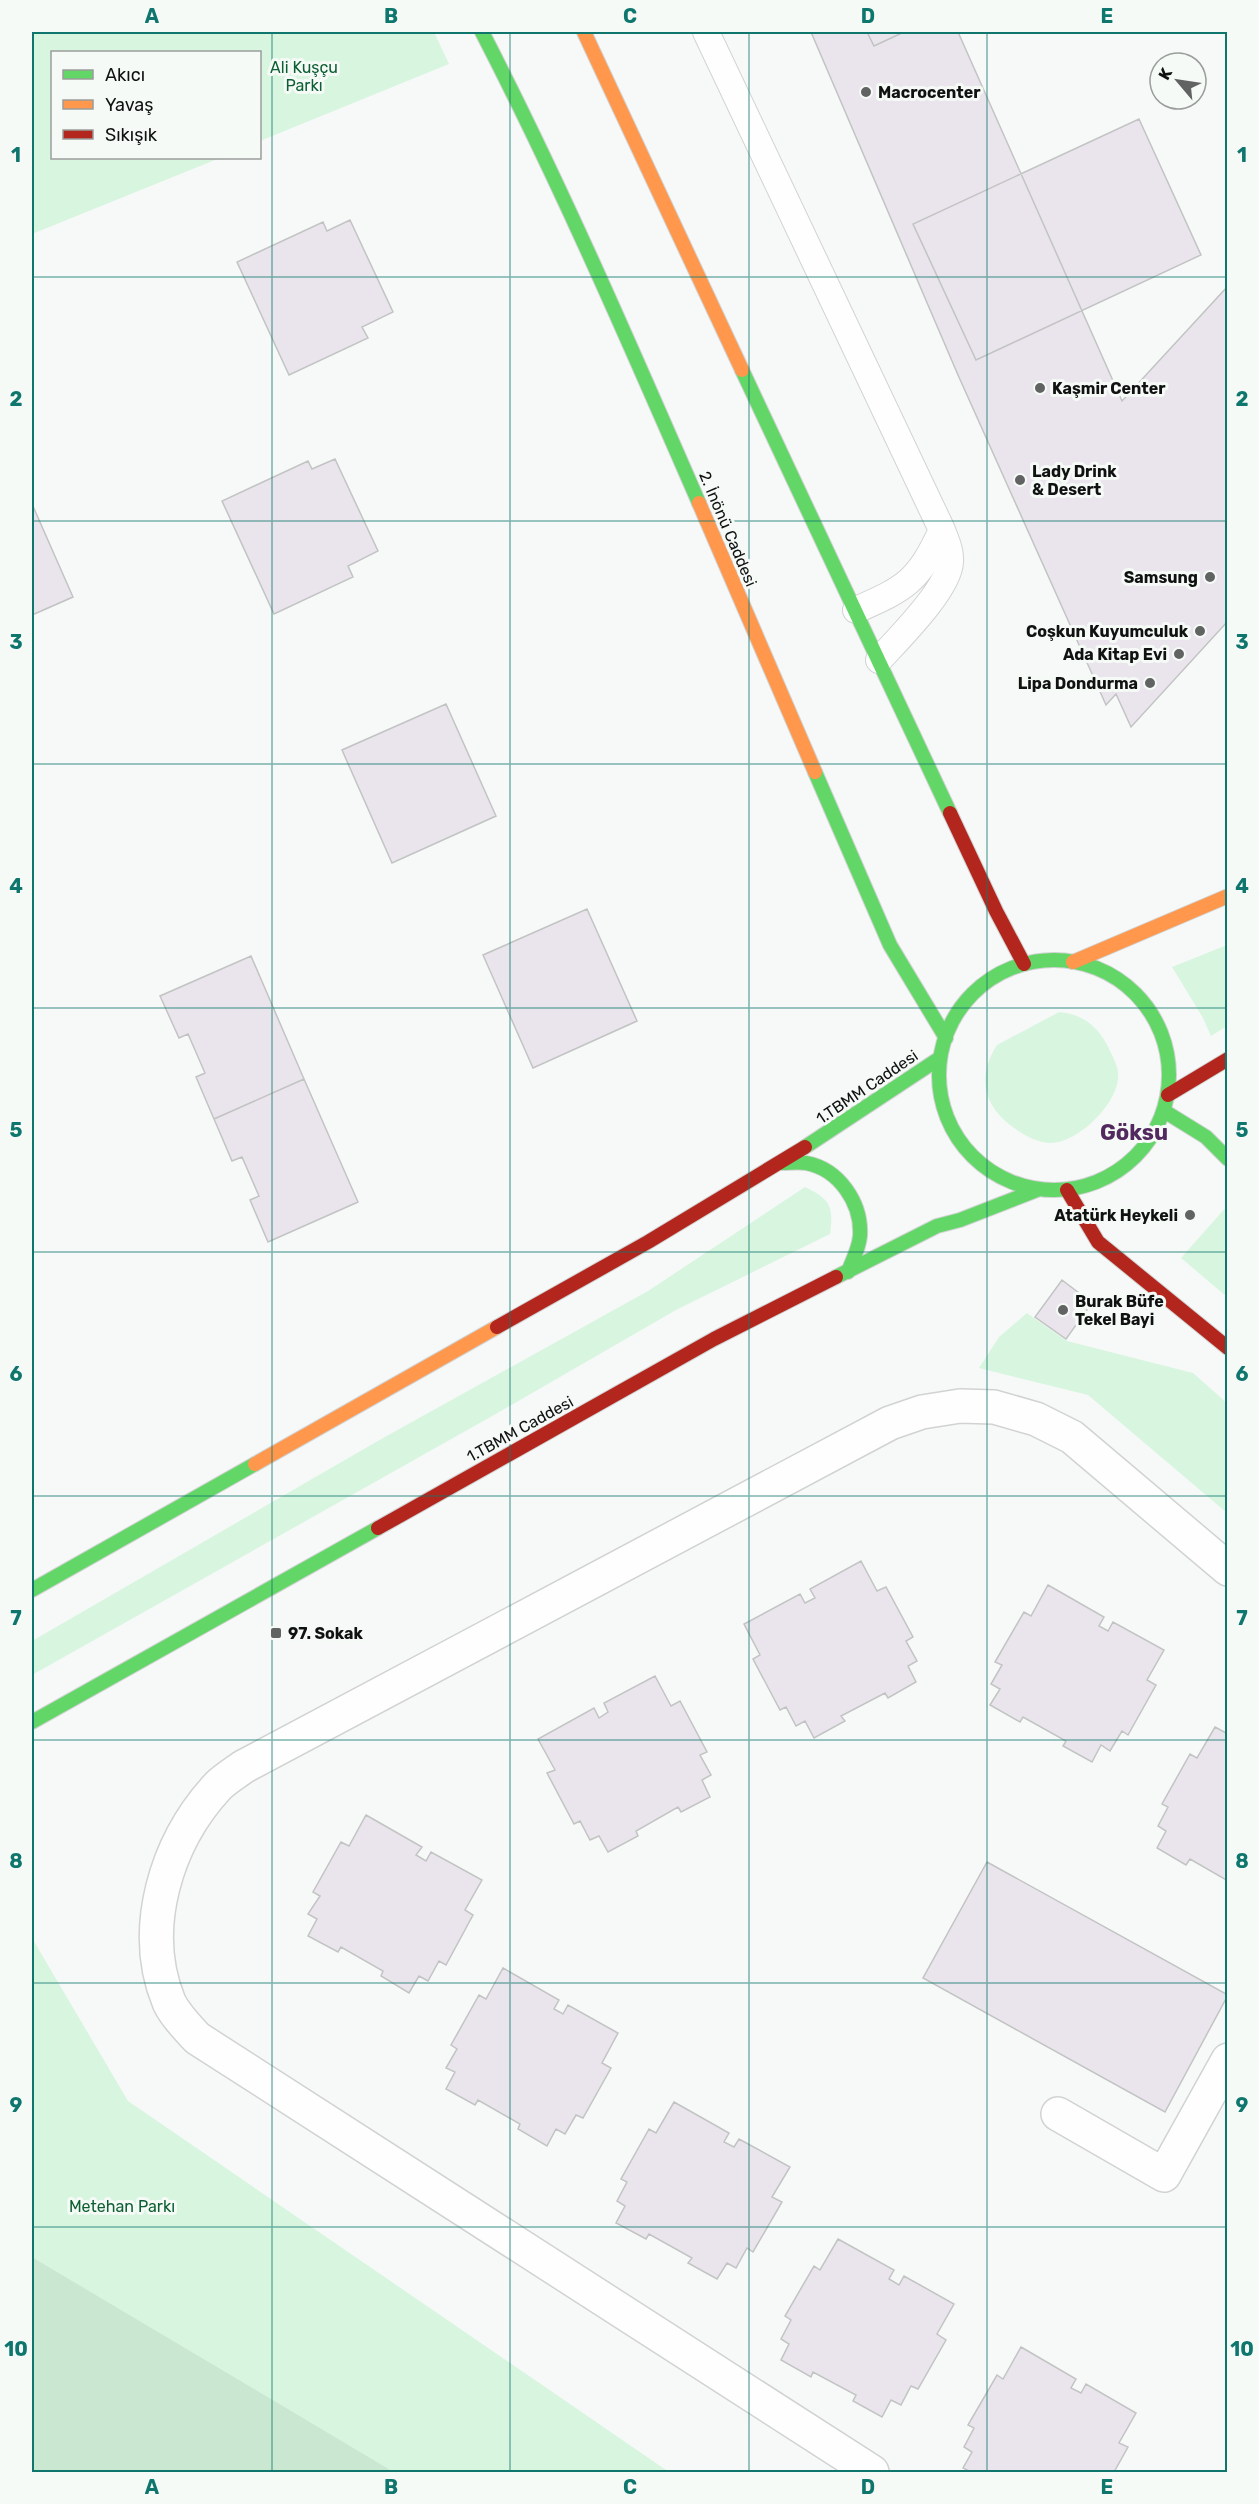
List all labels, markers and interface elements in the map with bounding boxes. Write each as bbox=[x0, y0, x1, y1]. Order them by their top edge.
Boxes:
text: A bbox=[145, 4, 160, 28]
text: B bbox=[384, 4, 398, 28]
text: C bbox=[623, 4, 637, 28]
text: D bbox=[861, 4, 875, 28]
text: E bbox=[1101, 4, 1113, 28]
legend bbox=[51, 51, 261, 159]
north arrow bbox=[1148, 51, 1208, 111]
park label: Ali Kuşçu Parkı bbox=[270, 58, 338, 95]
text: Akıcı bbox=[105, 64, 145, 86]
text: K bbox=[1154, 64, 1176, 83]
place label: Macrocenter bbox=[878, 83, 981, 102]
marker: Macrocenter bbox=[859, 85, 873, 99]
text: Yavaş bbox=[105, 94, 153, 116]
text: Sıkışık bbox=[105, 124, 158, 146]
text: 1 bbox=[11, 143, 21, 167]
text: 1 bbox=[1237, 143, 1247, 167]
place label: Kaşmir Center bbox=[1052, 379, 1166, 398]
marker: Kaşmir Center bbox=[1033, 381, 1047, 395]
text: 2 bbox=[10, 387, 23, 411]
text: 2 bbox=[1236, 387, 1249, 411]
place label: Lady Drink & Desert bbox=[1032, 462, 1117, 499]
street label: 2. İnönü Caddesi bbox=[695, 469, 761, 589]
marker: Lady Drink & Desert bbox=[1013, 473, 1027, 487]
place label: Samsung bbox=[1124, 568, 1198, 587]
marker: Samsung bbox=[1203, 570, 1217, 584]
place label: Coşkun Kuyumculuk bbox=[1026, 622, 1189, 641]
marker: Coşkun Kuyumculuk bbox=[1193, 624, 1207, 638]
text: 3 bbox=[9, 630, 23, 654]
text: 3 bbox=[1235, 630, 1249, 654]
place label: Ada Kitap Evi bbox=[1063, 645, 1167, 664]
marker: Ada Kitap Evi bbox=[1172, 647, 1186, 661]
place label: Lipa Dondurma bbox=[1018, 674, 1138, 693]
marker: Lipa Dondurma bbox=[1143, 676, 1157, 690]
text: 4 bbox=[9, 874, 23, 898]
text: 4 bbox=[1235, 874, 1249, 898]
street label: 1.TBMM Caddesi bbox=[813, 1046, 921, 1128]
text: 5 bbox=[10, 1118, 23, 1142]
text: 5 bbox=[1236, 1118, 1249, 1142]
district label: Göksu bbox=[1100, 1119, 1168, 1146]
place label: Atatürk Heykeli bbox=[1054, 1206, 1178, 1225]
marker: Atatürk Heykeli bbox=[1183, 1208, 1197, 1222]
place label: Burak Büfe Tekel Bayi bbox=[1075, 1292, 1164, 1329]
marker: Burak Büfe Tekel Bayi bbox=[1056, 1303, 1070, 1317]
text: 6 bbox=[9, 1362, 23, 1386]
text: 6 bbox=[1235, 1362, 1249, 1386]
street label: 1.TBMM Caddesi bbox=[464, 1392, 576, 1466]
text: 7 bbox=[10, 1606, 22, 1630]
text: 7 bbox=[1236, 1606, 1248, 1630]
place label: 97. Sokak bbox=[288, 1624, 363, 1643]
marker: 97. Sokak bbox=[269, 1626, 283, 1640]
text: 8 bbox=[9, 1849, 23, 1873]
text: 8 bbox=[1235, 1849, 1249, 1873]
text: 9 bbox=[10, 2093, 23, 2117]
text: 9 bbox=[1236, 2093, 1249, 2117]
park label: Metehan Parkı bbox=[69, 2197, 175, 2216]
text: 10 bbox=[4, 2337, 28, 2361]
text: 10 bbox=[1230, 2337, 1254, 2361]
text: A bbox=[145, 2475, 160, 2499]
text: B bbox=[384, 2475, 398, 2499]
text: C bbox=[623, 2475, 637, 2499]
text: D bbox=[861, 2475, 875, 2499]
text: E bbox=[1101, 2475, 1113, 2499]

